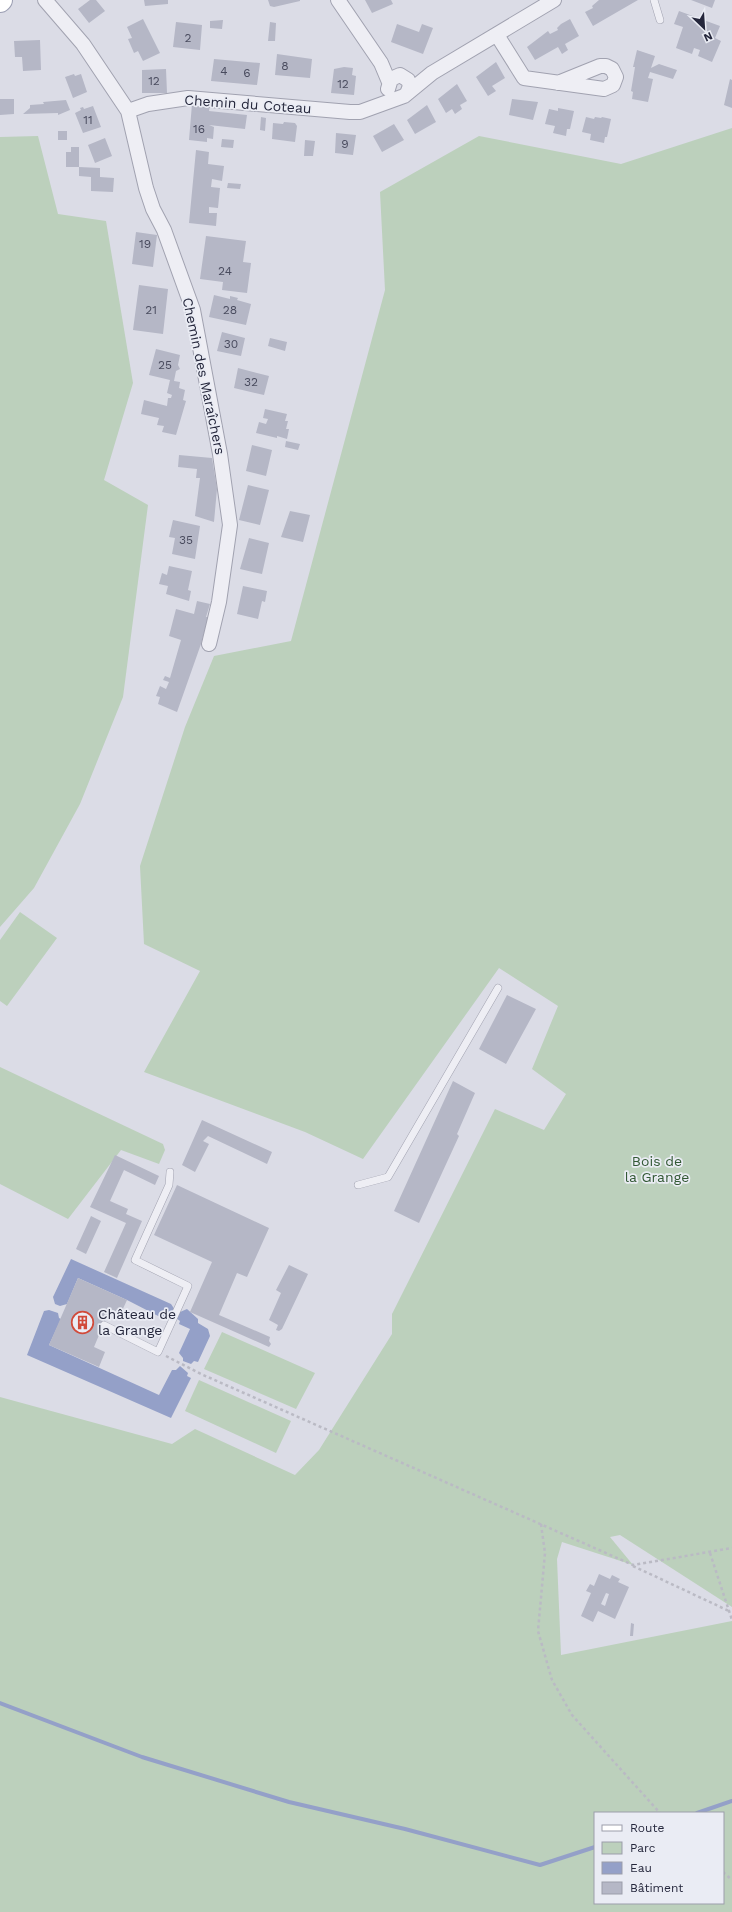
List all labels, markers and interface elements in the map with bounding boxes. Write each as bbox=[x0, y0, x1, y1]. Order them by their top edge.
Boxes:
north arrow bbox=[684, 8, 724, 48]
text: N bbox=[702, 29, 714, 44]
house number: 2 bbox=[185, 31, 192, 45]
house number: 8 bbox=[281, 59, 289, 73]
house number: 4 bbox=[220, 64, 228, 78]
house number: 6 bbox=[243, 66, 251, 80]
house number: 12 bbox=[148, 74, 160, 88]
house number: 12 bbox=[337, 77, 349, 91]
street label: Chemin du Coteau bbox=[184, 92, 312, 116]
house number: 11 bbox=[83, 113, 93, 127]
house number: 16 bbox=[193, 122, 205, 136]
house number: 9 bbox=[341, 137, 349, 151]
house number: 19 bbox=[139, 237, 151, 251]
house number: 24 bbox=[218, 264, 232, 278]
street label: Chemin des Maraîchers bbox=[180, 296, 228, 456]
house number: 21 bbox=[145, 303, 157, 317]
house number: 28 bbox=[223, 303, 237, 317]
house number: 30 bbox=[224, 337, 238, 351]
house number: 25 bbox=[158, 358, 172, 372]
house number: 32 bbox=[244, 375, 258, 389]
house number: 35 bbox=[179, 533, 193, 547]
park label: Bois de la Grange bbox=[625, 1153, 689, 1185]
place label: Château de la Grange bbox=[98, 1306, 176, 1338]
building icon: Château de la Grange bbox=[69, 1309, 95, 1335]
legend bbox=[594, 1812, 724, 1904]
text: Route bbox=[630, 1821, 664, 1835]
text: Parc bbox=[630, 1841, 656, 1855]
text: Eau bbox=[630, 1861, 652, 1875]
text: Bâtiment bbox=[630, 1881, 683, 1895]

